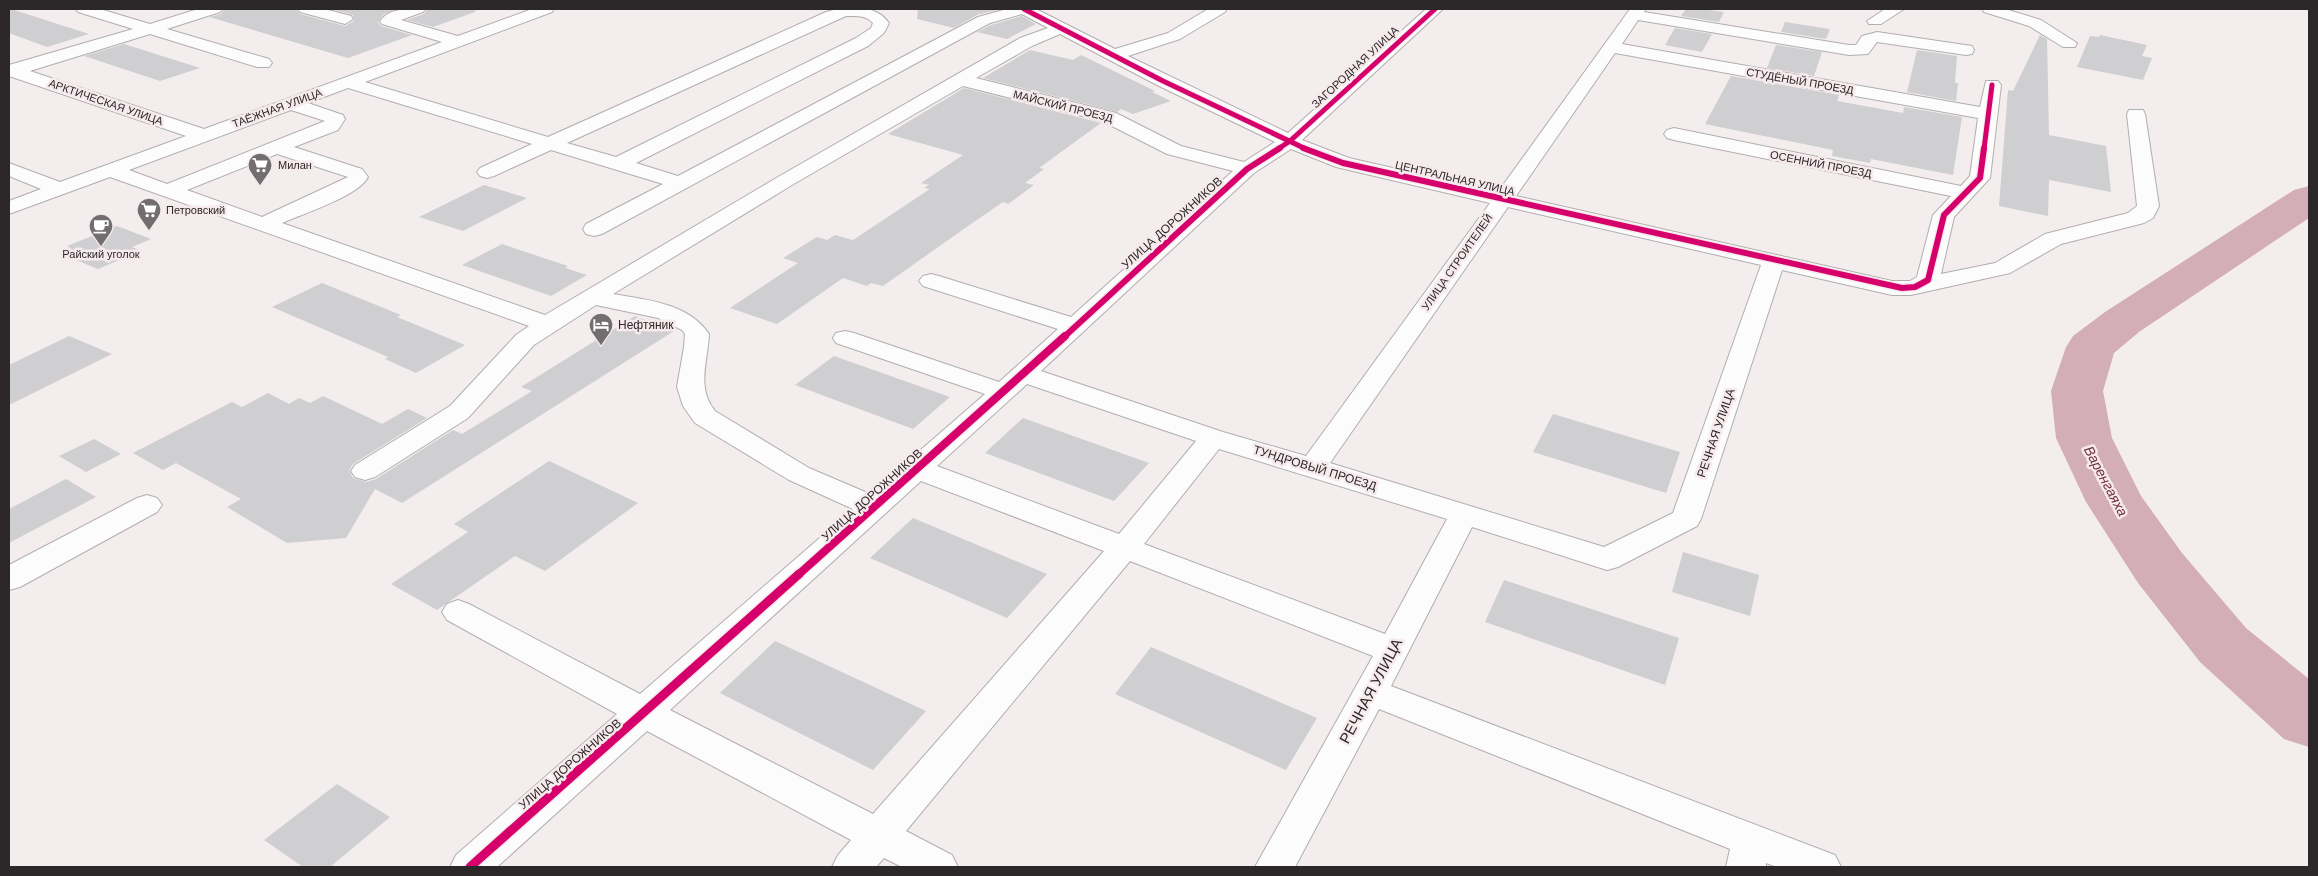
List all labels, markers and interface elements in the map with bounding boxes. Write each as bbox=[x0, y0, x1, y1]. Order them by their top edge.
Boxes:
street label: ЗАГОРОДНАЯ УЛИЦА bbox=[1308, 23, 1402, 111]
street label: СТУДЁНЫЙ ПРОЕЗД bbox=[1745, 65, 1855, 97]
street label: АРКТИЧЕСКАЯ УЛИЦА bbox=[47, 76, 166, 128]
street label: ТАЁЖНАЯ УЛИЦА bbox=[230, 85, 324, 131]
street label: МАЙСКИЙ ПРОЕЗД bbox=[1012, 87, 1115, 125]
street label: ОСЕННИЙ ПРОЕЗД bbox=[1769, 147, 1874, 181]
supermarket icon: Милан bbox=[247, 152, 273, 186]
street label: ЦЕНТРАЛЬНАЯ УЛИЦА bbox=[1394, 157, 1517, 199]
place label: Милан bbox=[278, 158, 312, 172]
street label: УЛИЦА ДОРОЖНИКОВ bbox=[1118, 173, 1226, 273]
supermarket icon: Петровский bbox=[136, 197, 162, 231]
place label: Петровский bbox=[166, 203, 225, 217]
street label: УЛИЦА СТРОИТЕЛЕЙ bbox=[1418, 211, 1496, 313]
cafe icon: Райский уголок bbox=[88, 213, 114, 247]
place label: Райский уголок bbox=[62, 247, 140, 261]
hotel icon: Нефтяник bbox=[588, 312, 614, 346]
place label: Нефтяник bbox=[618, 317, 674, 333]
street label: РЕЧНАЯ УЛИЦА bbox=[1693, 386, 1739, 480]
street label: ТУНДРОВЫЙ ПРОЕЗД bbox=[1251, 442, 1379, 494]
water label: Варенгаяха bbox=[2080, 443, 2132, 519]
street label: УЛИЦА ДОРОЖНИКОВ bbox=[818, 445, 926, 545]
street label: РЕЧНАЯ УЛИЦА bbox=[1335, 635, 1407, 747]
street label: УЛИЦА ДОРОЖНИКОВ bbox=[515, 715, 625, 813]

